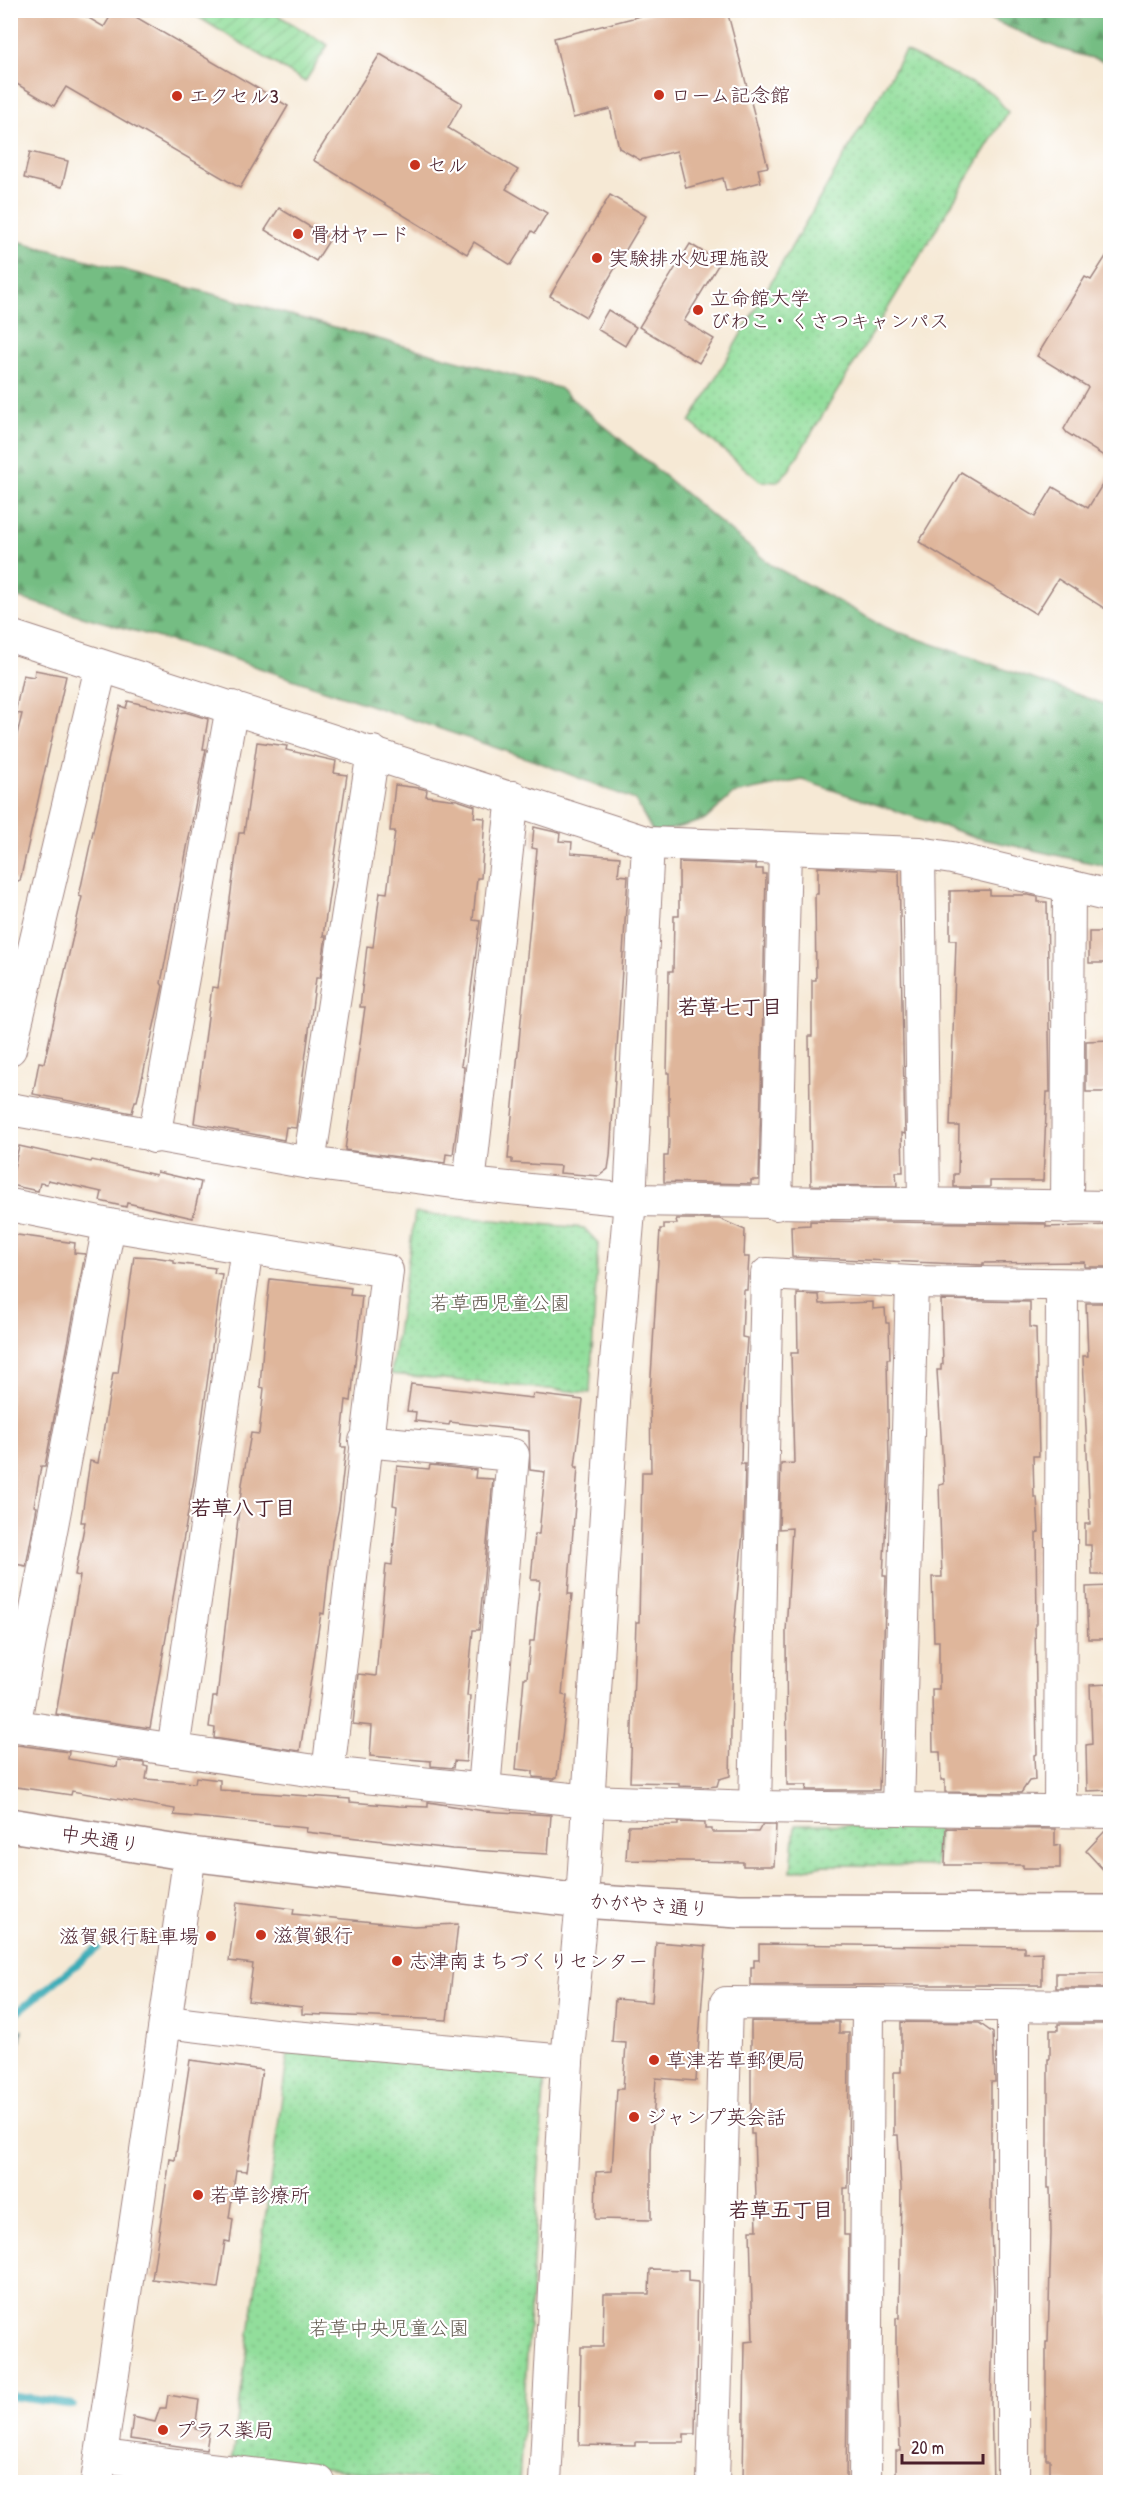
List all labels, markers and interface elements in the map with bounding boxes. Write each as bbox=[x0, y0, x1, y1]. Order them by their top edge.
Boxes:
place label: ローム記念館 bbox=[671, 81, 790, 108]
place label: エクセル3 bbox=[189, 82, 279, 109]
marker: ローム記念館 bbox=[652, 88, 666, 102]
marker: エクセル3 bbox=[170, 89, 184, 103]
place label: セル bbox=[427, 151, 468, 178]
marker: セル bbox=[408, 158, 422, 172]
place label: 骨材ヤード bbox=[310, 220, 410, 247]
marker: 骨材ヤード bbox=[291, 227, 305, 241]
place label: 実験排水処理施設 bbox=[609, 244, 769, 271]
marker: 実験排水処理施設 bbox=[590, 251, 604, 265]
place label: 立命館大学 びわこ・くさつキャンパス bbox=[710, 284, 949, 334]
marker: 立命館大学 びわこ・くさつキャンパス bbox=[691, 303, 705, 317]
district label: 若草七丁目 bbox=[678, 992, 783, 1021]
park label: 若草西児童公園 bbox=[430, 1289, 570, 1316]
district label: 若草八丁目 bbox=[191, 1493, 296, 1522]
street label: 中央通り bbox=[58, 1819, 142, 1858]
street label: かがやき通り bbox=[588, 1887, 710, 1922]
place label: 滋賀銀行 bbox=[273, 1921, 353, 1948]
place label: 滋賀銀行駐車場 bbox=[59, 1922, 199, 1949]
marker: 滋賀銀行 bbox=[254, 1928, 268, 1942]
marker: 滋賀銀行駐車場 bbox=[204, 1929, 218, 1943]
place label: 志津南まちづくりセンター bbox=[409, 1947, 648, 1974]
marker: 志津南まちづくりセンター bbox=[390, 1954, 404, 1968]
place label: 草津若草郵便局 bbox=[666, 2046, 806, 2073]
marker: 草津若草郵便局 bbox=[647, 2053, 661, 2067]
place label: ジャンプ英会話 bbox=[646, 2103, 786, 2130]
marker: ジャンプ英会話 bbox=[627, 2110, 641, 2124]
place label: 若草診療所 bbox=[210, 2181, 310, 2208]
marker: 若草診療所 bbox=[191, 2188, 205, 2202]
district label: 若草五丁目 bbox=[729, 2195, 834, 2224]
park label: 若草中央児童公園 bbox=[309, 2314, 469, 2341]
place label: プラス薬局 bbox=[175, 2416, 274, 2443]
marker: プラス薬局 bbox=[156, 2423, 170, 2437]
scale bar bbox=[902, 2427, 983, 2465]
text: 20 m bbox=[911, 2435, 944, 2460]

